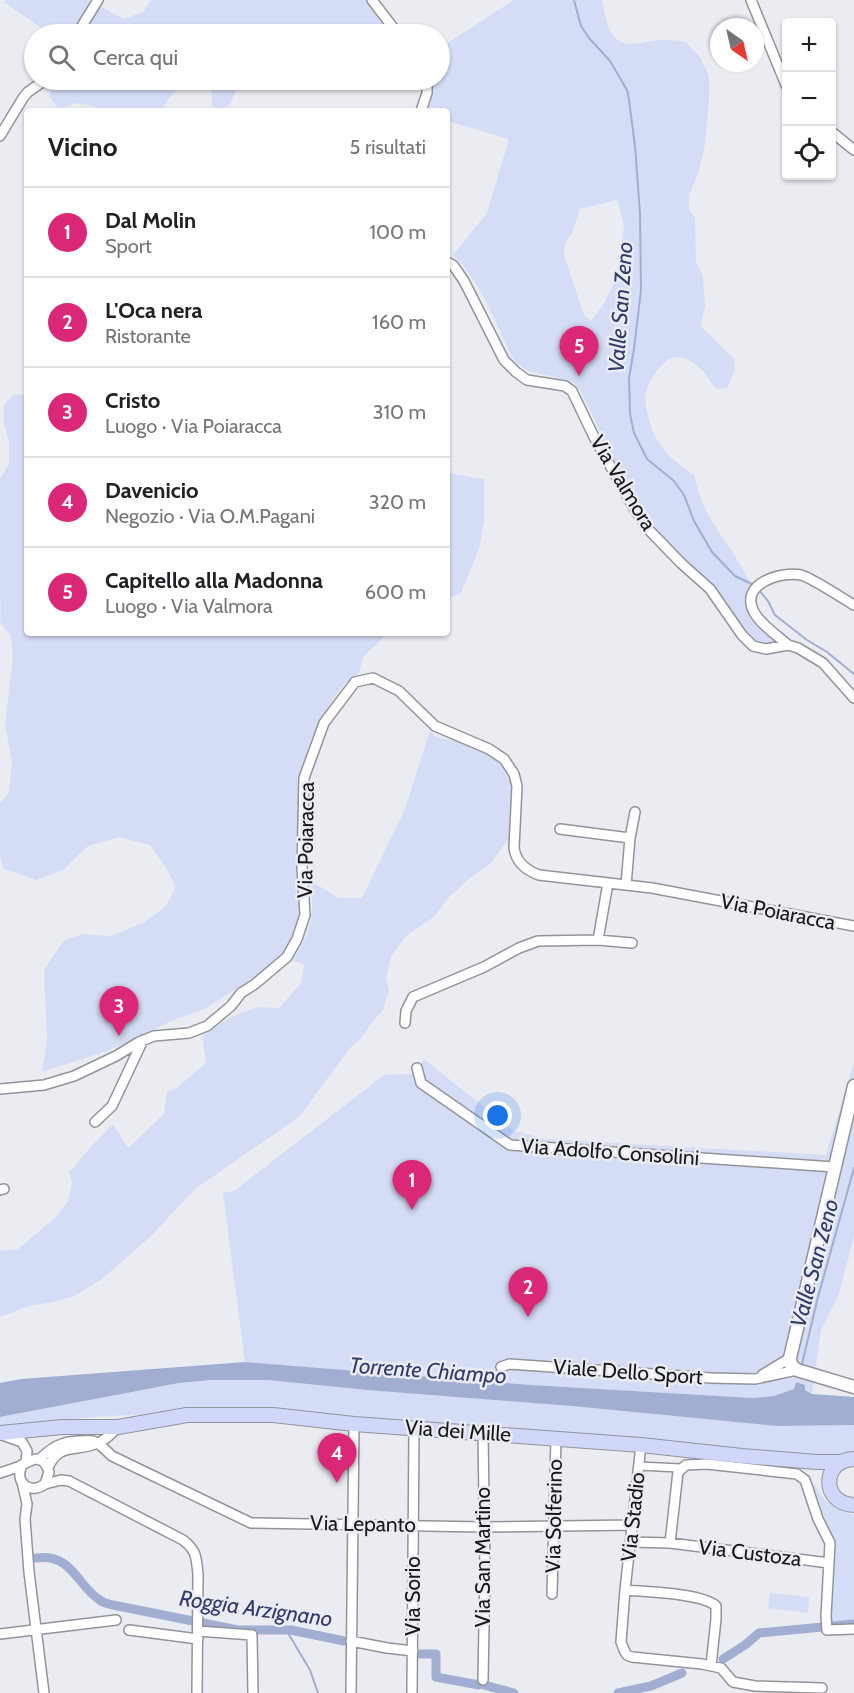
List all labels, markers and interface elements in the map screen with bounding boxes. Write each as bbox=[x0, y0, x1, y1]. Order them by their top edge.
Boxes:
north arrow bbox=[710, 18, 764, 72]
map controls bbox=[782, 18, 836, 180]
button: + bbox=[782, 18, 836, 72]
search box bbox=[24, 24, 450, 90]
icon: search bbox=[45, 41, 78, 74]
text: Cerca qui bbox=[93, 44, 178, 71]
button: − bbox=[782, 72, 836, 126]
button: locate bbox=[782, 126, 836, 180]
text: Vicino bbox=[48, 131, 117, 163]
text: 5 risultati bbox=[350, 135, 426, 159]
text: Dal Molin bbox=[105, 207, 196, 234]
text: 1 bbox=[64, 220, 71, 244]
text: 100 m bbox=[370, 220, 426, 244]
text: Sport bbox=[105, 234, 152, 258]
water label: Valle San Zeno bbox=[602, 241, 639, 373]
text: L'Oca nera bbox=[105, 297, 202, 324]
text: 2 bbox=[62, 310, 73, 334]
text: 160 m bbox=[372, 310, 426, 334]
text: Ristorante bbox=[105, 324, 191, 348]
pin: 5 bbox=[560, 326, 598, 376]
text: Cristo bbox=[105, 387, 160, 414]
text: 3 bbox=[62, 400, 73, 424]
text: 310 m bbox=[373, 400, 426, 424]
text: Luogo · Via Poiaracca bbox=[105, 414, 282, 438]
street label: Via Valmora bbox=[585, 431, 662, 535]
text: Davenicio bbox=[105, 477, 199, 504]
text: 4 bbox=[61, 490, 74, 514]
text: 320 m bbox=[369, 490, 426, 514]
text: Negozio · Via O.M.Pagani bbox=[105, 504, 315, 528]
text: Capitello alla Madonna bbox=[105, 567, 323, 594]
text: 5 bbox=[62, 580, 73, 604]
text: 600 m bbox=[365, 580, 426, 604]
text: Luogo · Via Valmora bbox=[105, 594, 273, 618]
street label: Via Poiaracca bbox=[292, 782, 319, 898]
street label: Via Poiaracca bbox=[719, 888, 838, 935]
pin: 3 bbox=[100, 986, 138, 1036]
your location bbox=[483, 1101, 512, 1130]
street label: Via Adolfo Consolini bbox=[520, 1133, 700, 1170]
pin: 1 bbox=[392, 1160, 432, 1210]
water label: Valle San Zeno bbox=[784, 1196, 845, 1330]
pin: 2 bbox=[508, 1268, 548, 1317]
water label: Torrente Chiampo bbox=[348, 1352, 507, 1389]
street label: Viale Dello Sport bbox=[553, 1354, 704, 1389]
street label: Via dei Mille bbox=[404, 1414, 512, 1447]
pin: 4 bbox=[318, 1434, 356, 1483]
street label: Via Solferino bbox=[540, 1459, 567, 1573]
street label: Via Stadio bbox=[615, 1471, 650, 1563]
street label: Via San Martino bbox=[470, 1487, 495, 1627]
street label: Via Lepanto bbox=[310, 1510, 416, 1537]
street label: Via Custoza bbox=[697, 1534, 803, 1571]
street label: Via Sorio bbox=[400, 1556, 425, 1636]
water label: Roggia Arzignano bbox=[178, 1584, 334, 1633]

